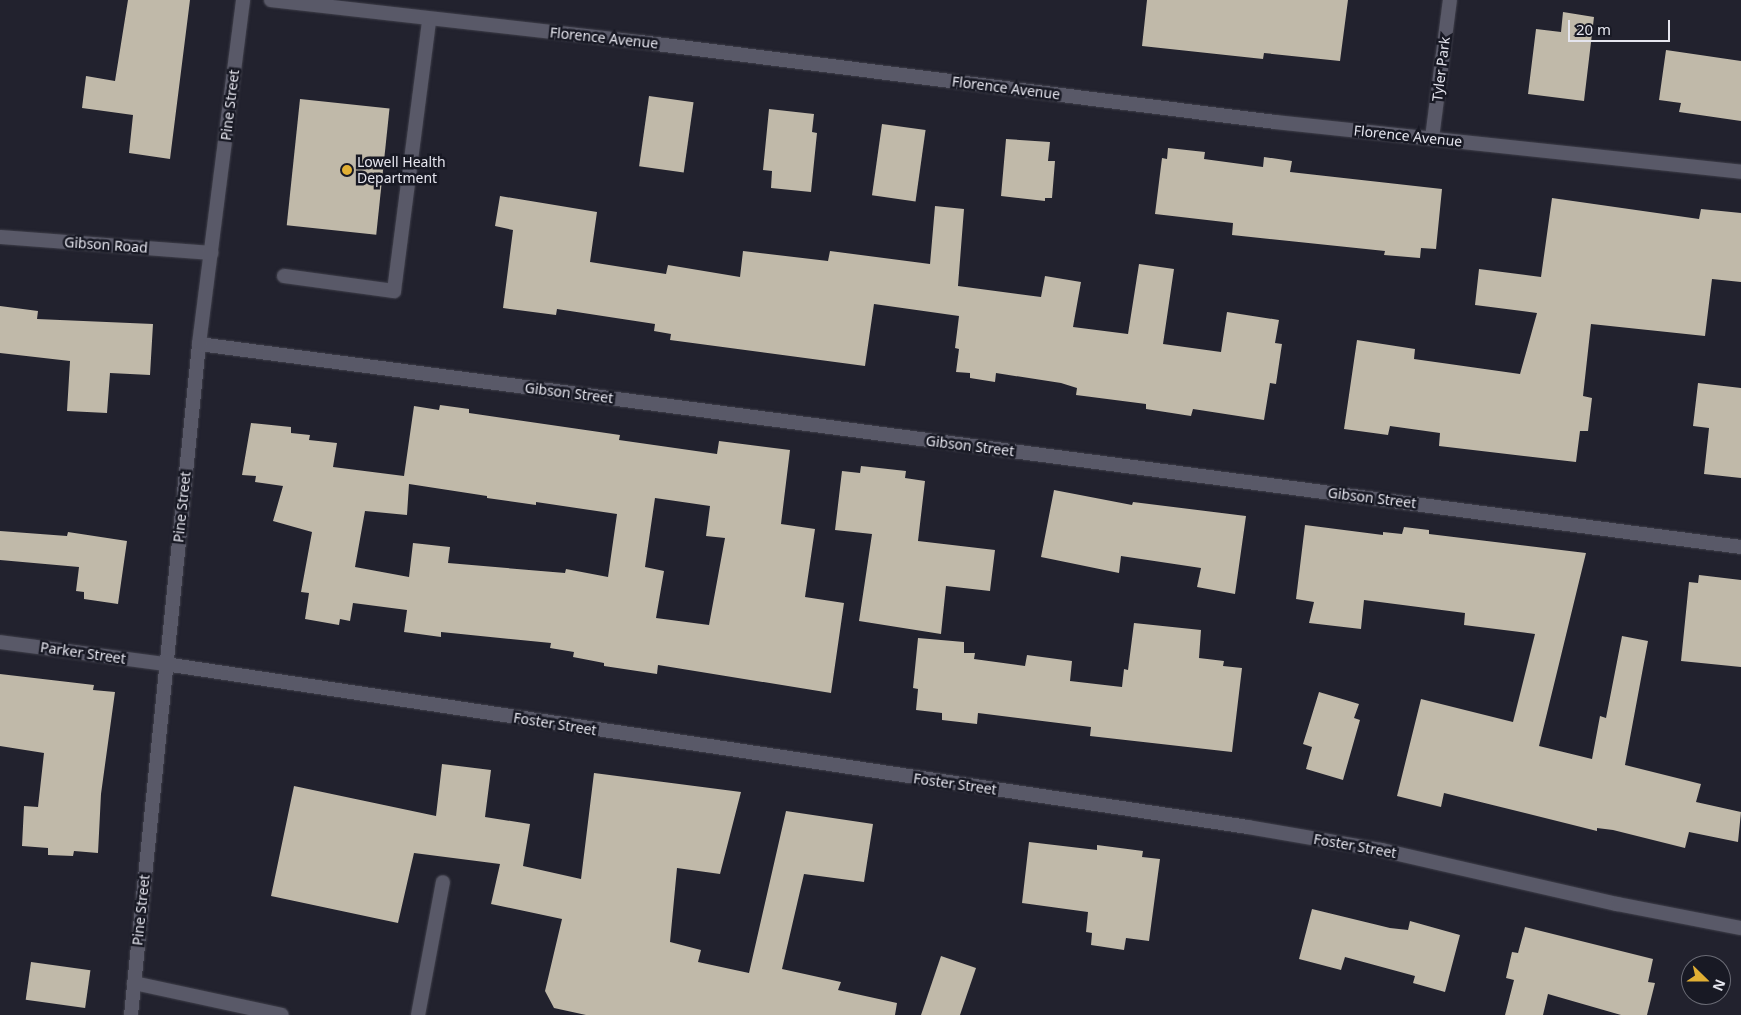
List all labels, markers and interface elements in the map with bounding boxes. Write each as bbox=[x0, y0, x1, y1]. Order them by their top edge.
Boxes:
scale bar bbox=[1571, 10, 1674, 42]
text: 20 m bbox=[1576, 19, 1611, 39]
street label: Florence Avenue bbox=[549, 24, 659, 52]
street label: Tyler Park bbox=[1429, 36, 1453, 102]
street label: Pine Street bbox=[217, 69, 243, 141]
street label: Florence Avenue bbox=[951, 73, 1061, 103]
street label: Florence Avenue bbox=[1353, 122, 1463, 150]
place label: Lowell Health Department bbox=[357, 154, 446, 186]
marker: Lowell Health Department bbox=[341, 164, 353, 176]
street label: Gibson Road bbox=[64, 234, 148, 256]
street label: Gibson Street bbox=[524, 379, 614, 407]
street label: Gibson Street bbox=[925, 432, 1015, 460]
street label: Pine Street bbox=[170, 471, 194, 543]
street label: Gibson Street bbox=[1327, 484, 1417, 512]
street label: Parker Street bbox=[39, 639, 127, 667]
street label: Foster Street bbox=[512, 709, 598, 739]
street label: Foster Street bbox=[912, 770, 998, 798]
street label: Foster Street bbox=[1312, 830, 1398, 862]
street label: Pine Street bbox=[129, 874, 153, 946]
north arrow bbox=[1681, 955, 1731, 1005]
text: N bbox=[1709, 977, 1730, 994]

